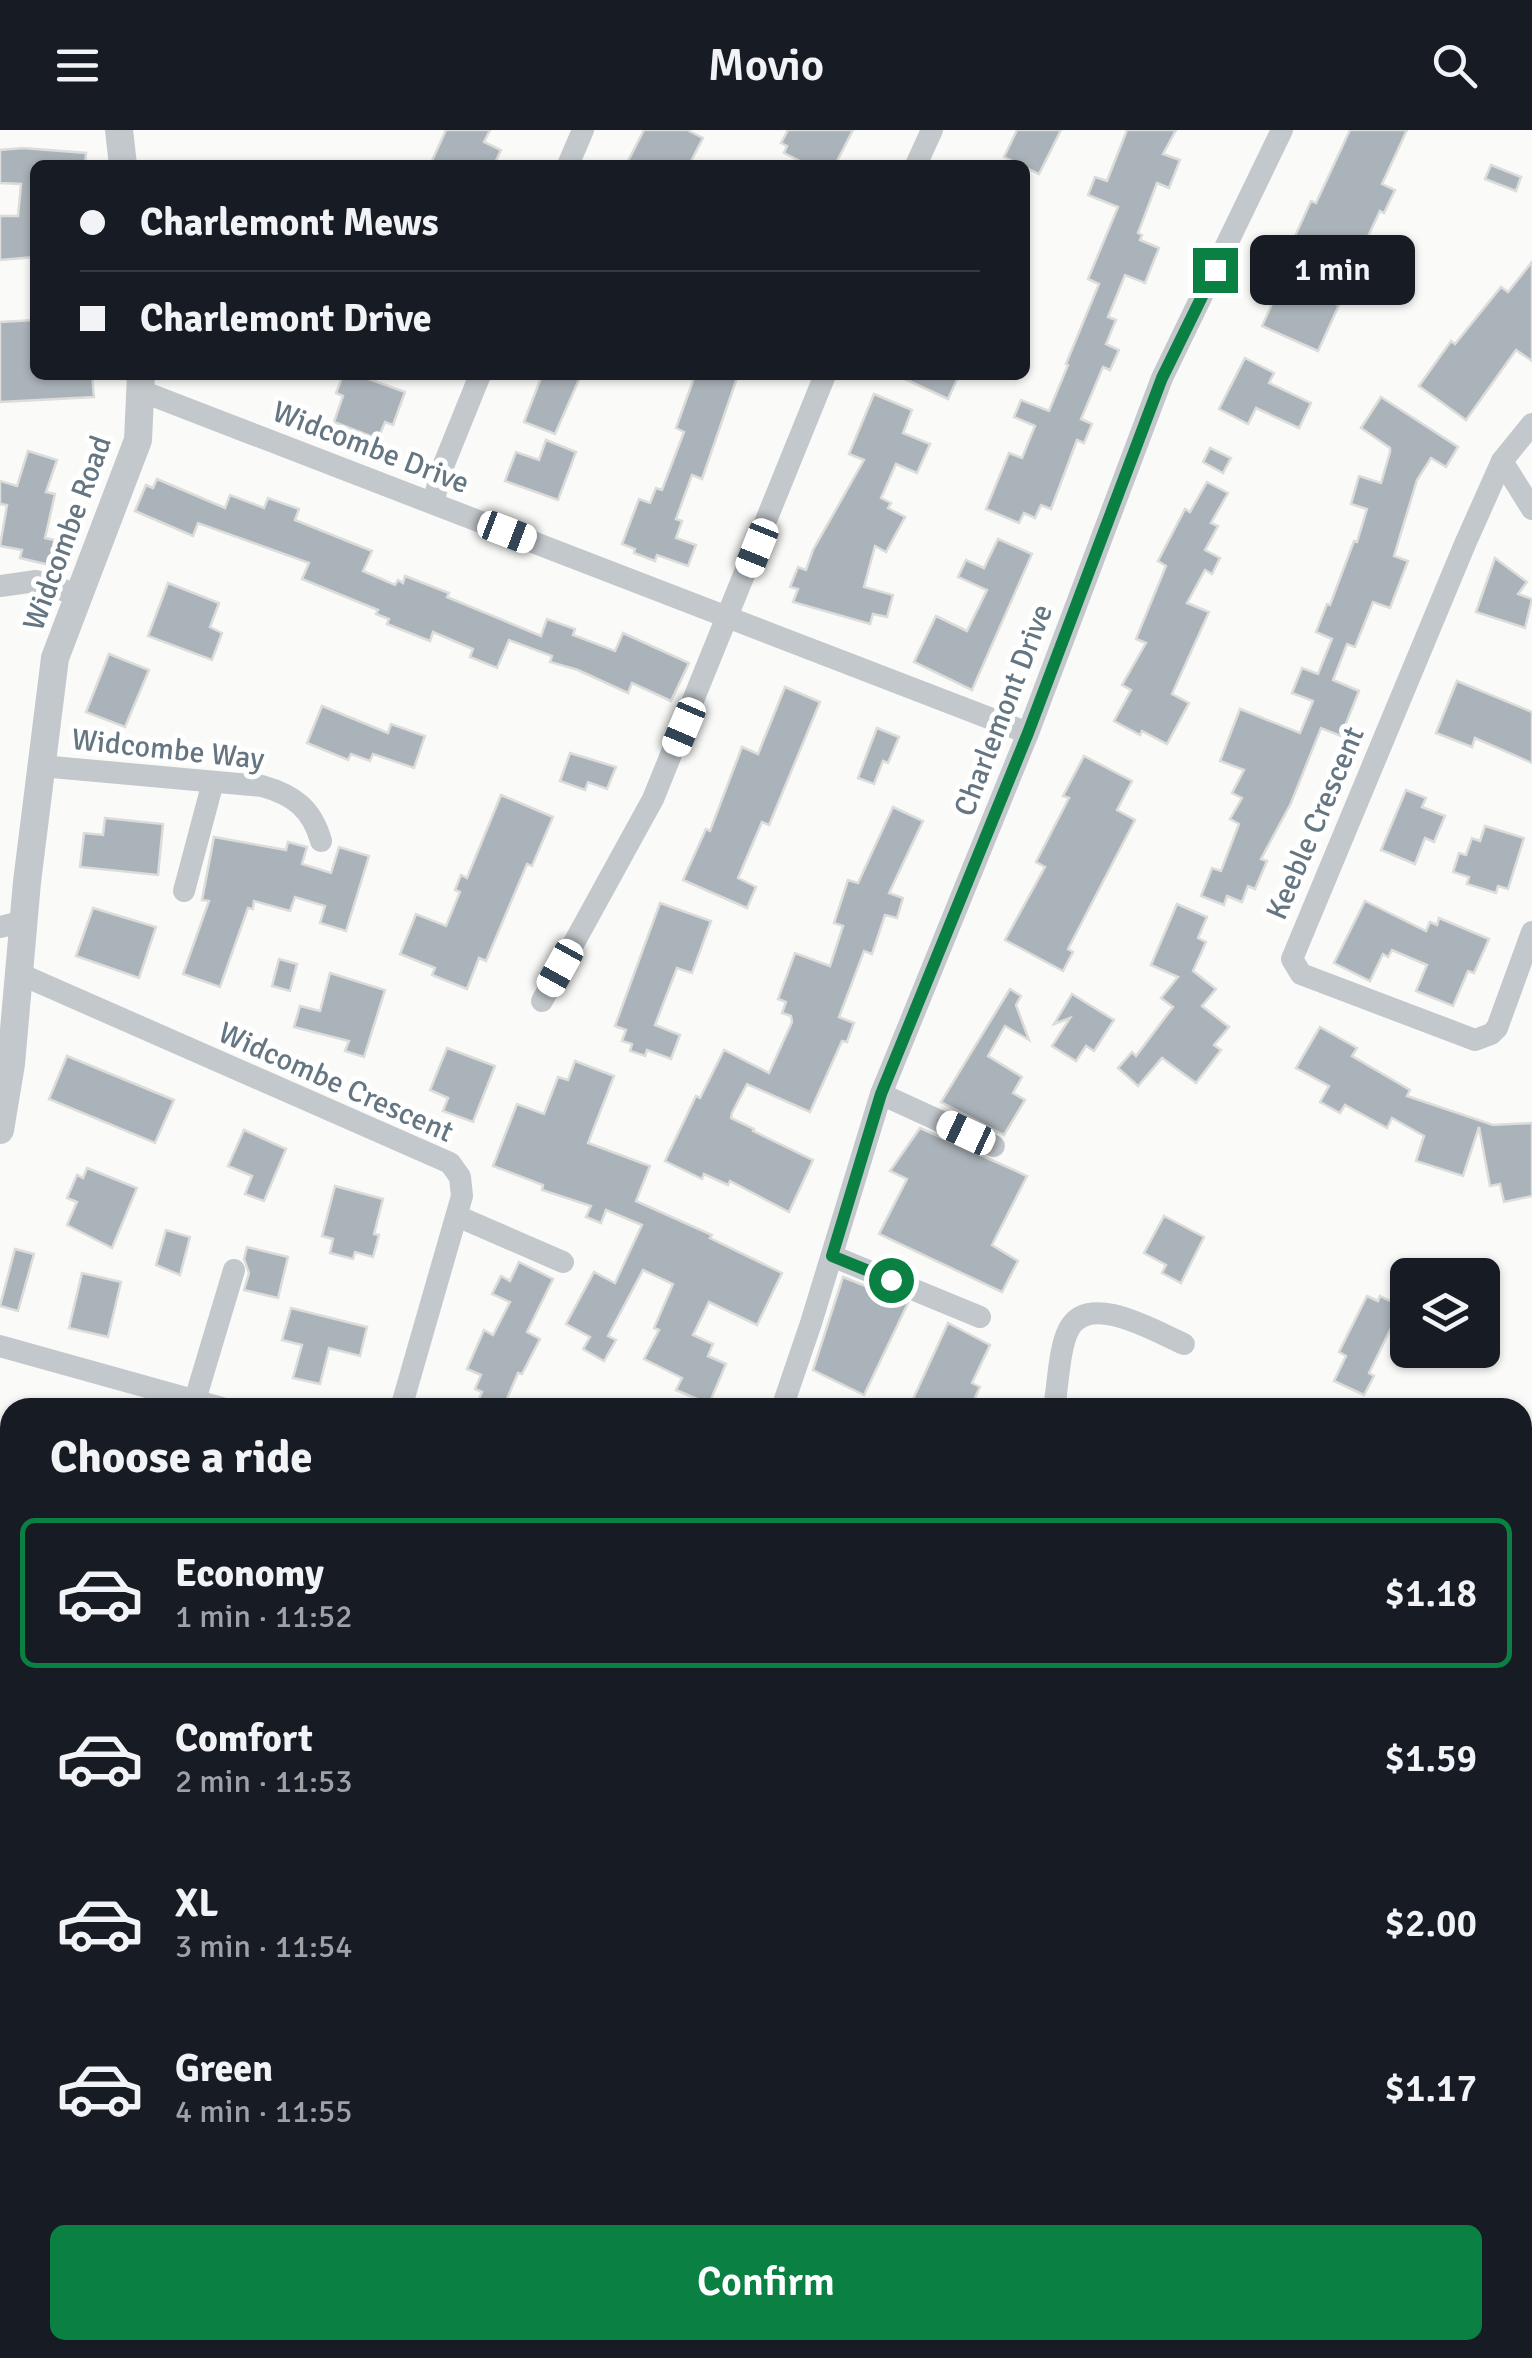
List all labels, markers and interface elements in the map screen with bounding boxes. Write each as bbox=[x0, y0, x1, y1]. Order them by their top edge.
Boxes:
icon: menu bbox=[50, 38, 105, 93]
text: Movio bbox=[708, 38, 824, 93]
icon: search bbox=[1427, 38, 1482, 93]
text: Charlemont Mews bbox=[140, 199, 439, 246]
callout: 1 min bbox=[1250, 235, 1415, 305]
route end bbox=[1193, 248, 1238, 293]
text: 1 min bbox=[1294, 250, 1371, 289]
text: Charlemont Drive bbox=[140, 295, 432, 342]
street label: Widcombe Drive bbox=[267, 393, 474, 502]
street label: Widcombe Road bbox=[15, 431, 120, 636]
car bbox=[474, 507, 540, 557]
car bbox=[732, 515, 782, 581]
street label: Charlemont Drive bbox=[946, 599, 1061, 822]
car bbox=[658, 694, 710, 760]
street label: Widcombe Way bbox=[70, 721, 266, 778]
street label: Keeble Crescent bbox=[1258, 721, 1373, 925]
car bbox=[532, 934, 588, 1002]
street label: Widcombe Crescent bbox=[213, 1014, 459, 1151]
car bbox=[932, 1107, 1000, 1159]
route start bbox=[869, 1258, 914, 1303]
map controls bbox=[1390, 1258, 1500, 1368]
button: layers bbox=[1390, 1258, 1500, 1368]
text: Choose a ride bbox=[50, 1430, 313, 1485]
icon: car bbox=[55, 1548, 145, 1638]
text: Economy bbox=[175, 1550, 324, 1597]
text: $1.18 bbox=[1384, 1570, 1477, 1617]
text: 1 min · 11:52 bbox=[175, 1597, 353, 1636]
icon: car bbox=[55, 1713, 145, 1803]
text: Comfort bbox=[175, 1715, 313, 1762]
text: $1.59 bbox=[1384, 1735, 1477, 1782]
text: 2 min · 11:53 bbox=[175, 1762, 353, 1801]
icon: car bbox=[55, 1878, 145, 1968]
text: XL bbox=[175, 1880, 218, 1927]
text: $2.00 bbox=[1384, 1900, 1477, 1947]
text: 3 min · 11:54 bbox=[175, 1927, 353, 1966]
icon: car bbox=[55, 2043, 145, 2133]
text: Green bbox=[175, 2045, 273, 2092]
text: $1.17 bbox=[1384, 2065, 1477, 2112]
text: 4 min · 11:55 bbox=[175, 2092, 353, 2131]
button: Confirm bbox=[50, 2225, 1482, 2340]

